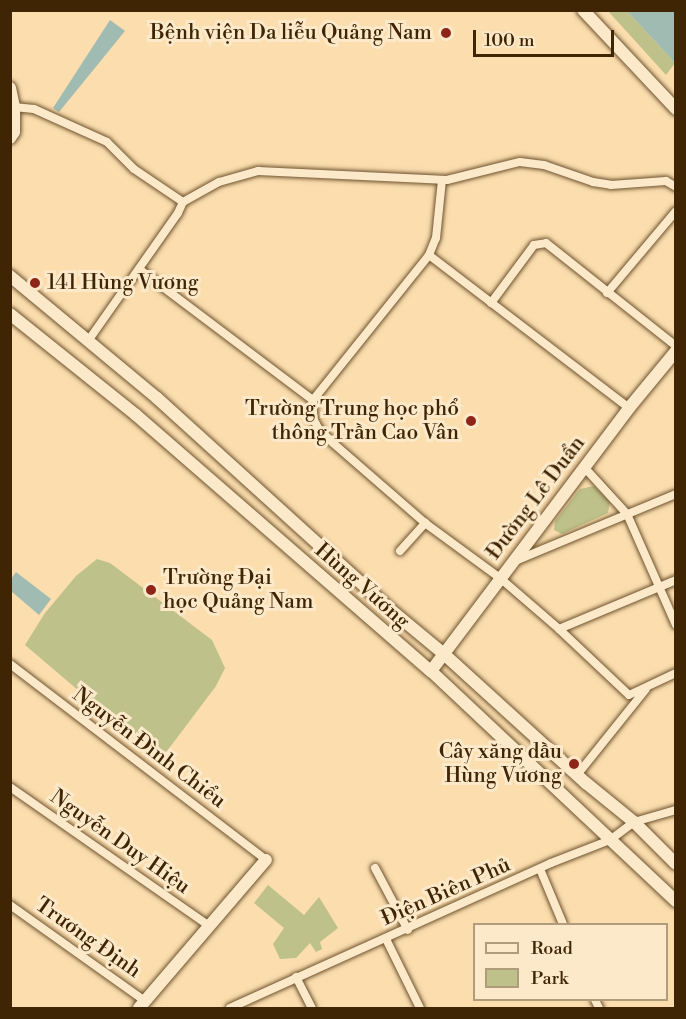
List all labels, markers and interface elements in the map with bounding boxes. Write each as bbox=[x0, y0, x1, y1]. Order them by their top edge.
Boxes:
scale bar bbox=[476, 18, 617, 56]
place label: Bệnh viện Da liễu Quảng Nam bbox=[150, 20, 432, 46]
marker: Bệnh viện Da liễu Quảng Nam bbox=[437, 24, 455, 42]
text: 100 m bbox=[484, 29, 535, 52]
place label: 141 Hùng Vương bbox=[47, 270, 199, 296]
marker: 141 Hùng Vương bbox=[28, 276, 42, 290]
place label: Trường Trung học phổ thông Trần Cao Vân bbox=[245, 396, 459, 446]
marker: Trường Trung học phổ thông Trần Cao Vân bbox=[464, 414, 478, 428]
street label: Đường Lê Duẩn bbox=[481, 431, 591, 565]
street label: Hùng Vương bbox=[309, 538, 415, 634]
place label: Trường Đại học Quảng Nam bbox=[163, 565, 313, 615]
marker: Trường Đại học Quảng Nam bbox=[144, 583, 158, 597]
street label: Nguyễn Đình Chiểu bbox=[68, 682, 230, 814]
place label: Cây xăng dầu Hùng Vương bbox=[439, 739, 562, 789]
marker: Cây xăng dầu Hùng Vương bbox=[567, 757, 581, 771]
street label: Nguyễn Duy Hiệu bbox=[45, 784, 195, 900]
street label: Điện Biên Phủ bbox=[378, 852, 514, 932]
street label: Trương Định bbox=[30, 892, 146, 984]
legend bbox=[473, 923, 668, 1001]
text: Road bbox=[531, 937, 573, 960]
text: Park bbox=[531, 967, 568, 990]

